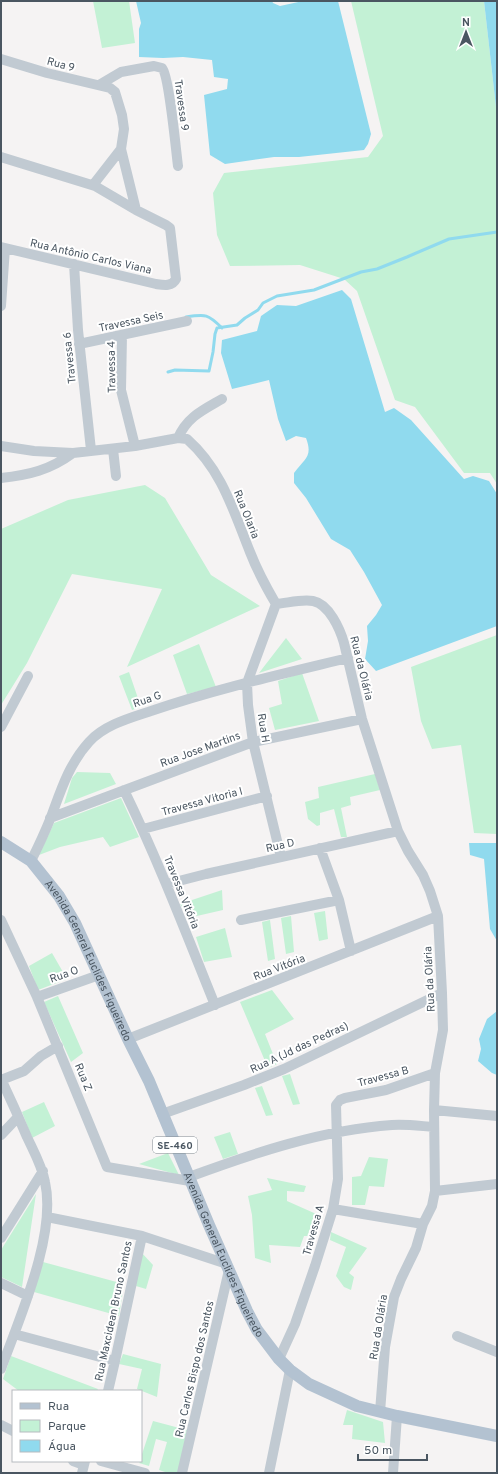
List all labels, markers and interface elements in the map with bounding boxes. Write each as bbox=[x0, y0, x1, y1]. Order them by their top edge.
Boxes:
north arrow bbox=[446, 12, 486, 52]
text: N bbox=[462, 16, 470, 30]
street label: Rua 9 bbox=[45, 55, 76, 75]
street label: Travessa 9 bbox=[170, 79, 192, 132]
street label: Rua Antônio Carlos Viana bbox=[29, 236, 153, 278]
street label: Travessa Seis bbox=[98, 308, 165, 336]
street label: Travessa 6 bbox=[60, 331, 80, 384]
street label: Travessa 4 bbox=[105, 341, 119, 393]
street label: Rua Olaria bbox=[230, 488, 262, 541]
street label: Rua da Olária bbox=[346, 635, 376, 702]
street label: Rua G bbox=[131, 689, 163, 711]
street label: Rua H bbox=[254, 712, 272, 744]
street label: Rua Jose Martins bbox=[158, 729, 242, 771]
street label: Travessa Vitoria I bbox=[160, 784, 244, 820]
street label: Rua D bbox=[264, 836, 296, 856]
street label: Travessa Vitória bbox=[160, 854, 202, 931]
street label: Avenida General Euclides Figueiredo bbox=[41, 877, 134, 1044]
street label: Rua da Olária bbox=[421, 945, 439, 1012]
street label: Rua Vitória bbox=[251, 952, 307, 984]
street label: Rua O bbox=[48, 963, 81, 987]
street label: Rua A (Jd das Pedras) bbox=[248, 1019, 351, 1077]
street label: Rua Z bbox=[71, 1061, 95, 1093]
street label: Travessa B bbox=[356, 1063, 410, 1091]
road number: SE-460 bbox=[153, 1137, 197, 1153]
street label: Avenida General Euclides Figueiredo bbox=[180, 1170, 266, 1341]
street label: Travessa A bbox=[300, 1203, 328, 1257]
street label: Rua Maxcidean Bruno Santos bbox=[92, 1240, 136, 1383]
street label: Rua da Olária bbox=[367, 1293, 391, 1361]
street label: Rua Carlos Bispo dos Santos bbox=[172, 1300, 218, 1439]
legend bbox=[12, 1390, 142, 1462]
text: Rua bbox=[48, 1399, 69, 1415]
text: Parque bbox=[48, 1419, 86, 1435]
scale bar bbox=[358, 1436, 427, 1462]
text: Água bbox=[48, 1439, 76, 1455]
text: 50 m bbox=[364, 1443, 392, 1459]

